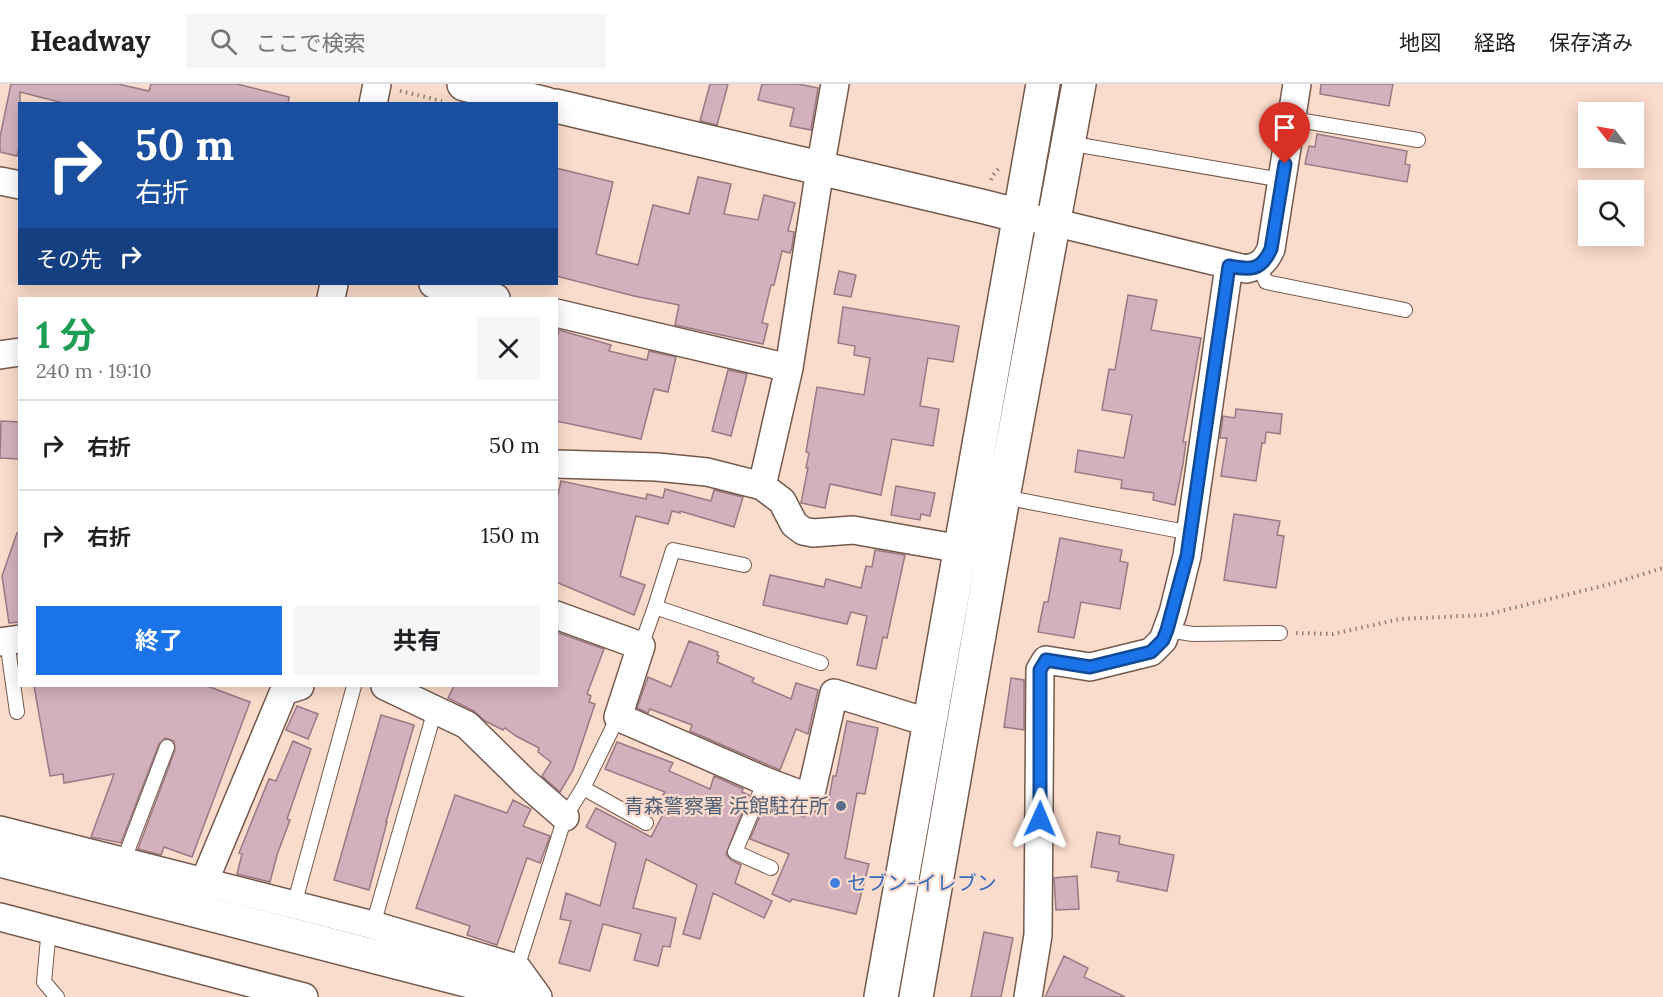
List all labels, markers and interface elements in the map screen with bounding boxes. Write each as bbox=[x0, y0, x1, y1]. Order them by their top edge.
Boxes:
search box bbox=[186, 14, 606, 68]
text: Headway bbox=[30, 23, 150, 59]
icon: search bbox=[207, 25, 240, 58]
text: ここで検索 bbox=[255, 29, 365, 57]
text: 地図 bbox=[1399, 29, 1441, 56]
text: 経路 bbox=[1474, 29, 1516, 56]
text: 保存済み bbox=[1549, 29, 1633, 56]
pin bbox=[1259, 102, 1310, 164]
north arrow bbox=[1578, 102, 1644, 168]
map controls bbox=[1578, 102, 1644, 246]
icon: arrive bbox=[1268, 111, 1301, 144]
text: 50 m bbox=[135, 118, 234, 172]
icon: right bbox=[36, 126, 114, 204]
text: 右折 bbox=[135, 175, 189, 209]
button: search bbox=[1578, 180, 1644, 246]
icon: right bbox=[114, 240, 147, 273]
text: その先 bbox=[36, 245, 102, 273]
text: 1 分 bbox=[36, 312, 96, 358]
button: close bbox=[477, 317, 540, 380]
text: 240 m · 19:10 bbox=[36, 358, 152, 383]
icon: right bbox=[36, 429, 69, 462]
text: 50 m bbox=[489, 431, 540, 459]
text: 右折 bbox=[87, 433, 131, 461]
icon: right bbox=[36, 519, 69, 552]
text: 150 m bbox=[481, 521, 540, 549]
text: 右折 bbox=[87, 523, 131, 551]
button: 終了 bbox=[36, 606, 282, 675]
button: 共有 bbox=[294, 606, 540, 675]
position arrow bbox=[1008, 787, 1072, 851]
place label: 青森警察署 浜館駐在所 bbox=[624, 793, 829, 818]
marker: 青森警察署 浜館駐在所 bbox=[834, 799, 848, 813]
place label: セブン-イレブン bbox=[847, 870, 997, 895]
marker: セブン-イレブン bbox=[828, 876, 842, 890]

